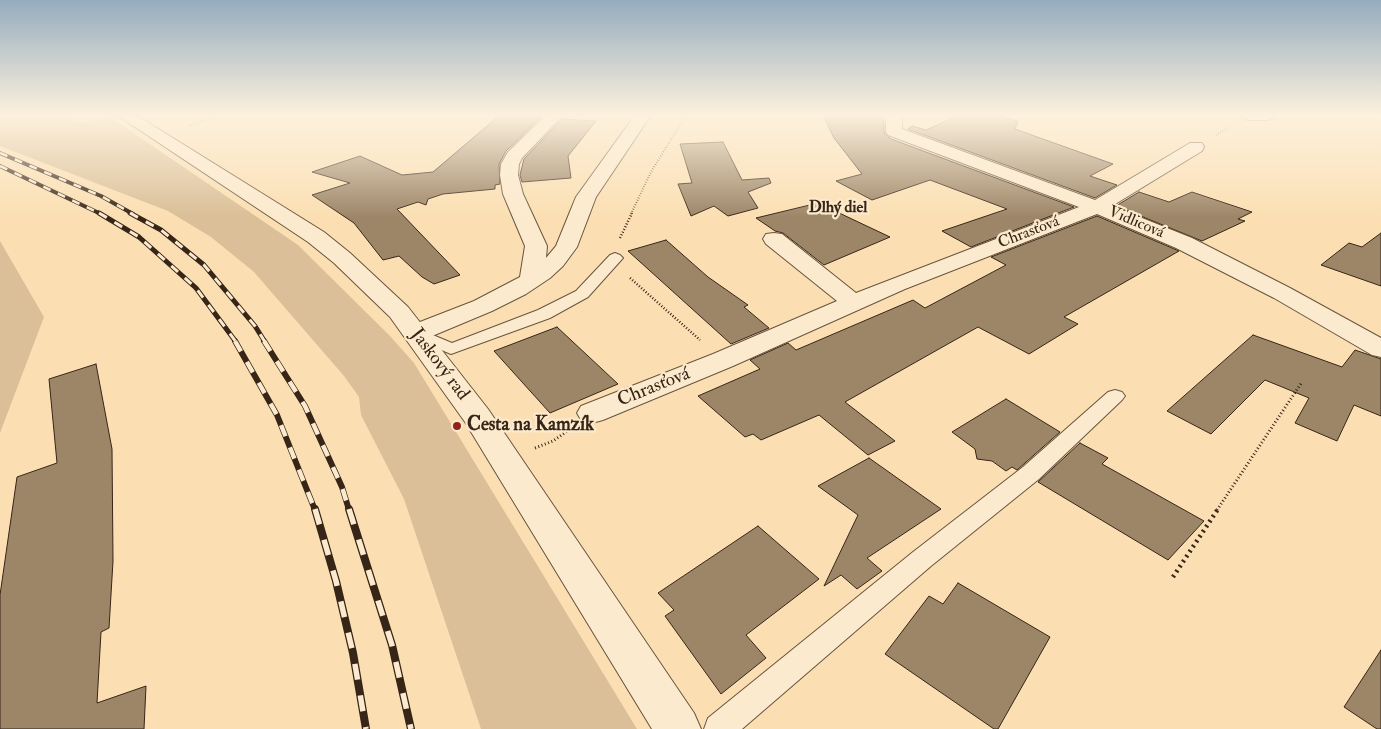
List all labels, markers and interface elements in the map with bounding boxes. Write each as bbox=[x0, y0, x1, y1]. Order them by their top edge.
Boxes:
district label: Dlhý diel bbox=[809, 199, 867, 219]
street label: Vidlicová bbox=[1105, 203, 1167, 243]
street label: Chrasťová bbox=[996, 213, 1062, 253]
street label: Jaskový rad bbox=[405, 325, 473, 405]
street label: Chrasťová bbox=[614, 363, 694, 413]
place label: Cesta na Kamzík bbox=[467, 415, 594, 437]
marker: Cesta na Kamzík bbox=[451, 420, 463, 432]

